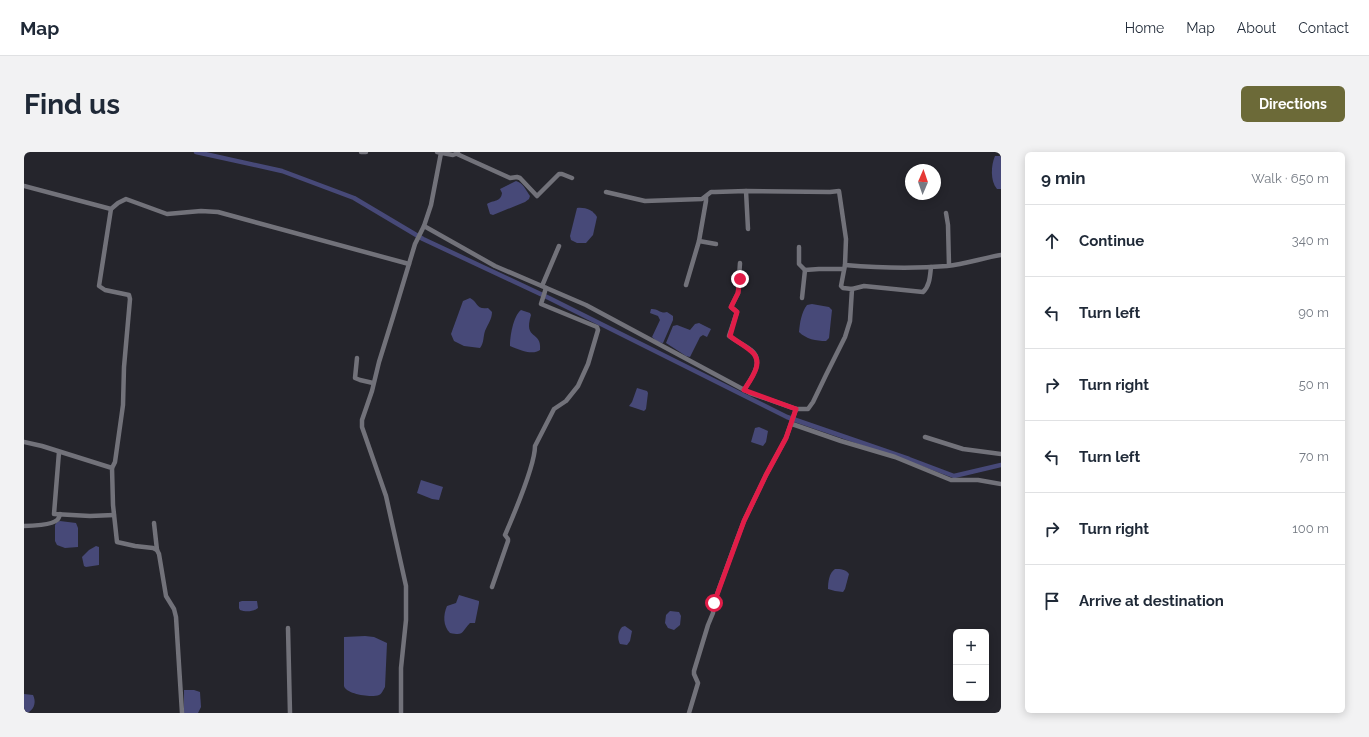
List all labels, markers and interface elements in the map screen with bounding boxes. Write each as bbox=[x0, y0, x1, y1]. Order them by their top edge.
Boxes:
text: Map bbox=[20, 17, 59, 39]
text: Home bbox=[1125, 20, 1164, 36]
text: Map bbox=[1186, 20, 1215, 36]
text: About bbox=[1237, 20, 1276, 36]
text: Contact bbox=[1298, 20, 1349, 36]
button: Directions bbox=[1241, 86, 1345, 122]
text: Find us bbox=[24, 88, 120, 121]
north arrow bbox=[905, 164, 941, 200]
text: 9 min bbox=[1041, 168, 1086, 188]
text: Walk · 650 m bbox=[1251, 171, 1329, 186]
icon: ahead bbox=[1041, 230, 1063, 252]
text: Continue bbox=[1079, 232, 1144, 250]
text: 340 m bbox=[1292, 233, 1329, 248]
route end bbox=[731, 270, 749, 288]
icon: left bbox=[1041, 302, 1063, 324]
text: Turn left bbox=[1079, 304, 1140, 322]
text: 90 m bbox=[1298, 305, 1329, 320]
icon: right bbox=[1041, 374, 1063, 396]
text: Turn right bbox=[1079, 376, 1149, 394]
text: 50 m bbox=[1299, 377, 1329, 392]
icon: left bbox=[1041, 446, 1063, 468]
text: Turn left bbox=[1079, 448, 1140, 466]
text: 70 m bbox=[1299, 449, 1329, 464]
icon: right bbox=[1041, 518, 1063, 540]
text: Turn right bbox=[1079, 520, 1149, 538]
text: 100 m bbox=[1292, 521, 1329, 536]
icon: arrive bbox=[1041, 590, 1063, 612]
text: Arrive at destination bbox=[1079, 592, 1224, 610]
route start bbox=[705, 594, 723, 612]
map controls bbox=[953, 629, 989, 701]
button: + bbox=[953, 629, 989, 665]
button: − bbox=[953, 665, 989, 701]

